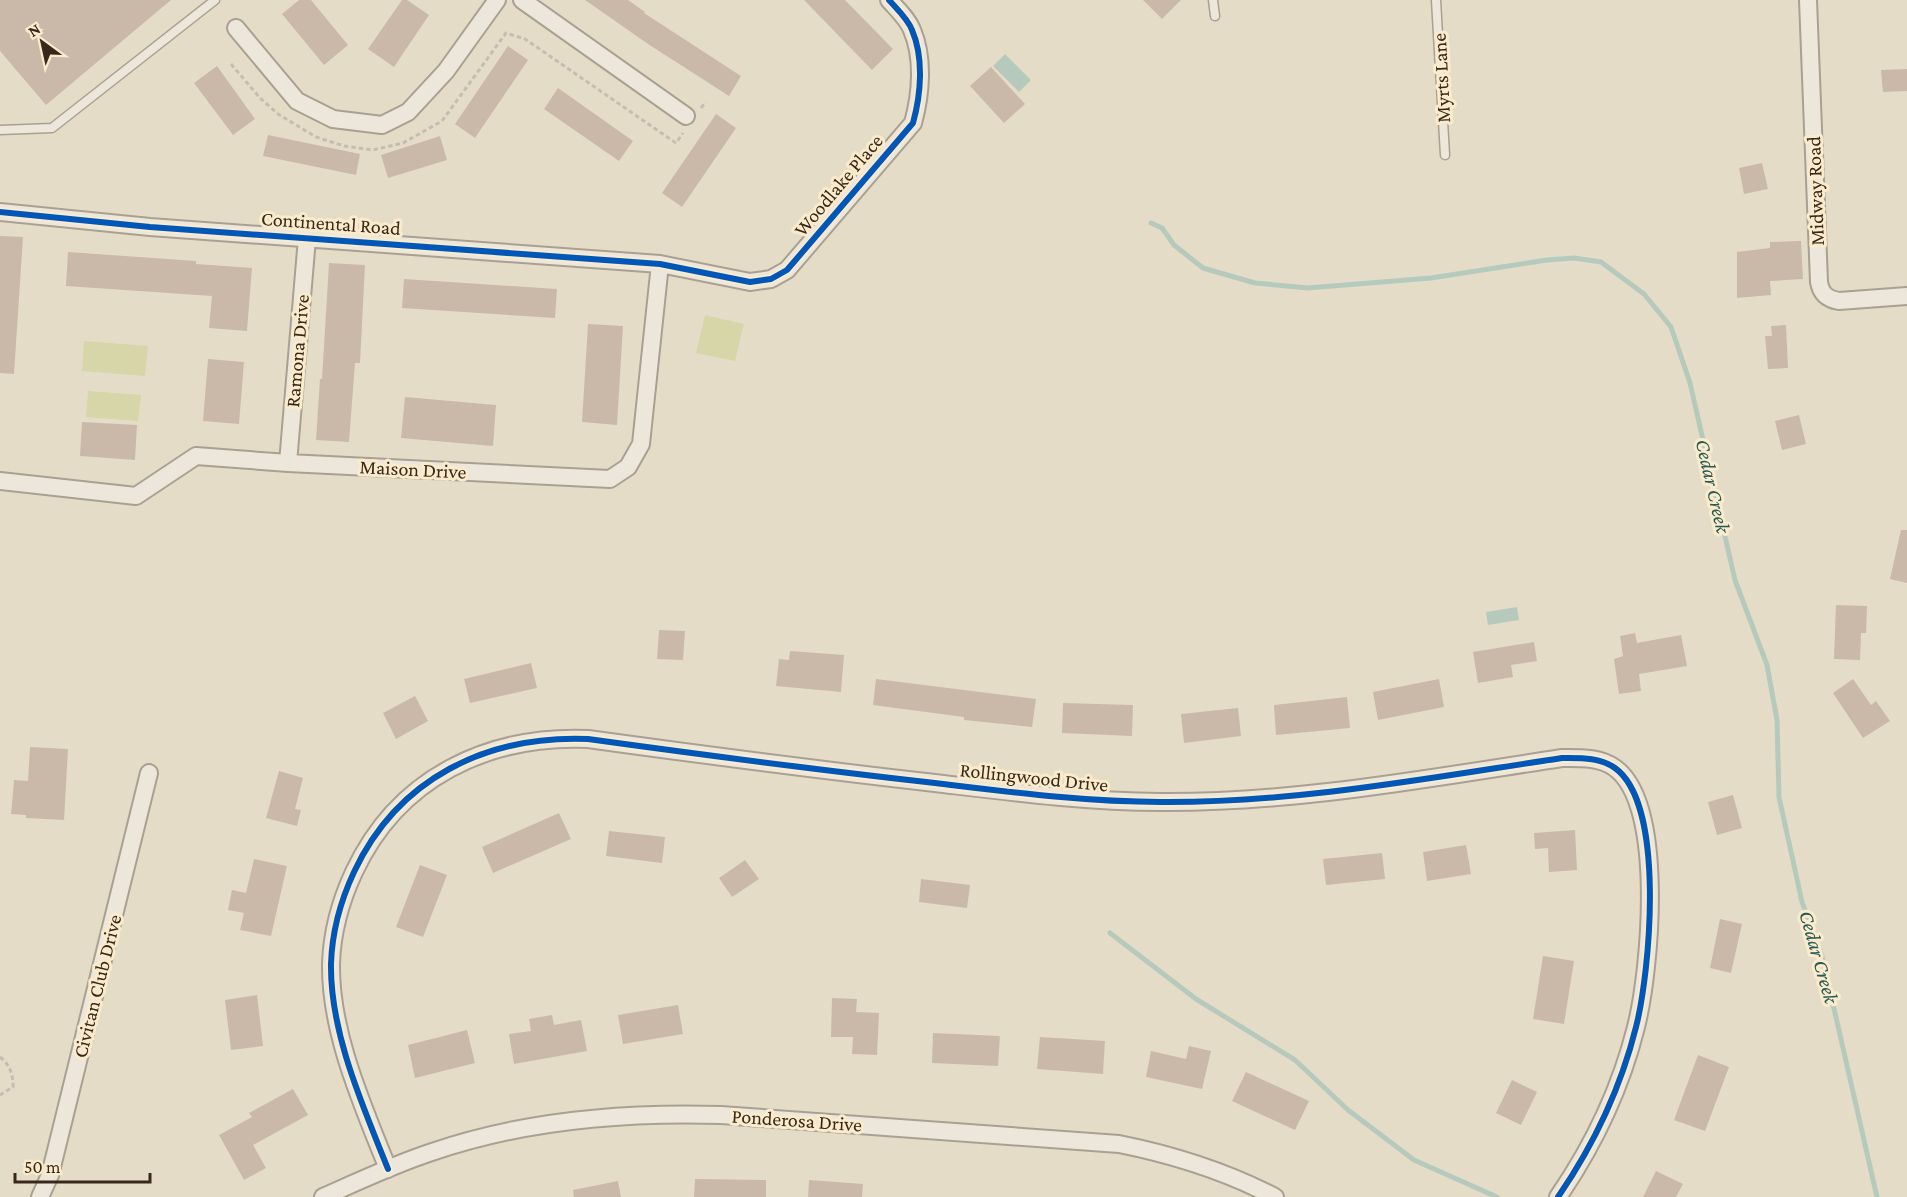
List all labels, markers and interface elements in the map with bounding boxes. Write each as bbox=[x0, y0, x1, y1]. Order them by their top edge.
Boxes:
north arrow bbox=[12, 12, 72, 72]
text: N bbox=[25, 20, 43, 40]
street label: Myrts Lane bbox=[1428, 32, 1455, 123]
street label: Woodlake Place bbox=[789, 130, 887, 240]
street label: Midway Road bbox=[1802, 135, 1829, 246]
street label: Continental Road bbox=[260, 207, 402, 239]
street label: Ramona Drive bbox=[281, 293, 313, 408]
water label: Cedar Creek bbox=[1691, 437, 1736, 536]
street label: Maison Drive bbox=[359, 455, 467, 483]
street label: Rollingwood Drive bbox=[959, 758, 1109, 797]
water label: Cedar Creek bbox=[1794, 908, 1844, 1007]
street label: Civitan Club Drive bbox=[69, 912, 126, 1060]
street label: Ponderosa Drive bbox=[731, 1104, 863, 1136]
scale bar bbox=[15, 1146, 150, 1184]
text: 50 m bbox=[24, 1157, 61, 1177]

